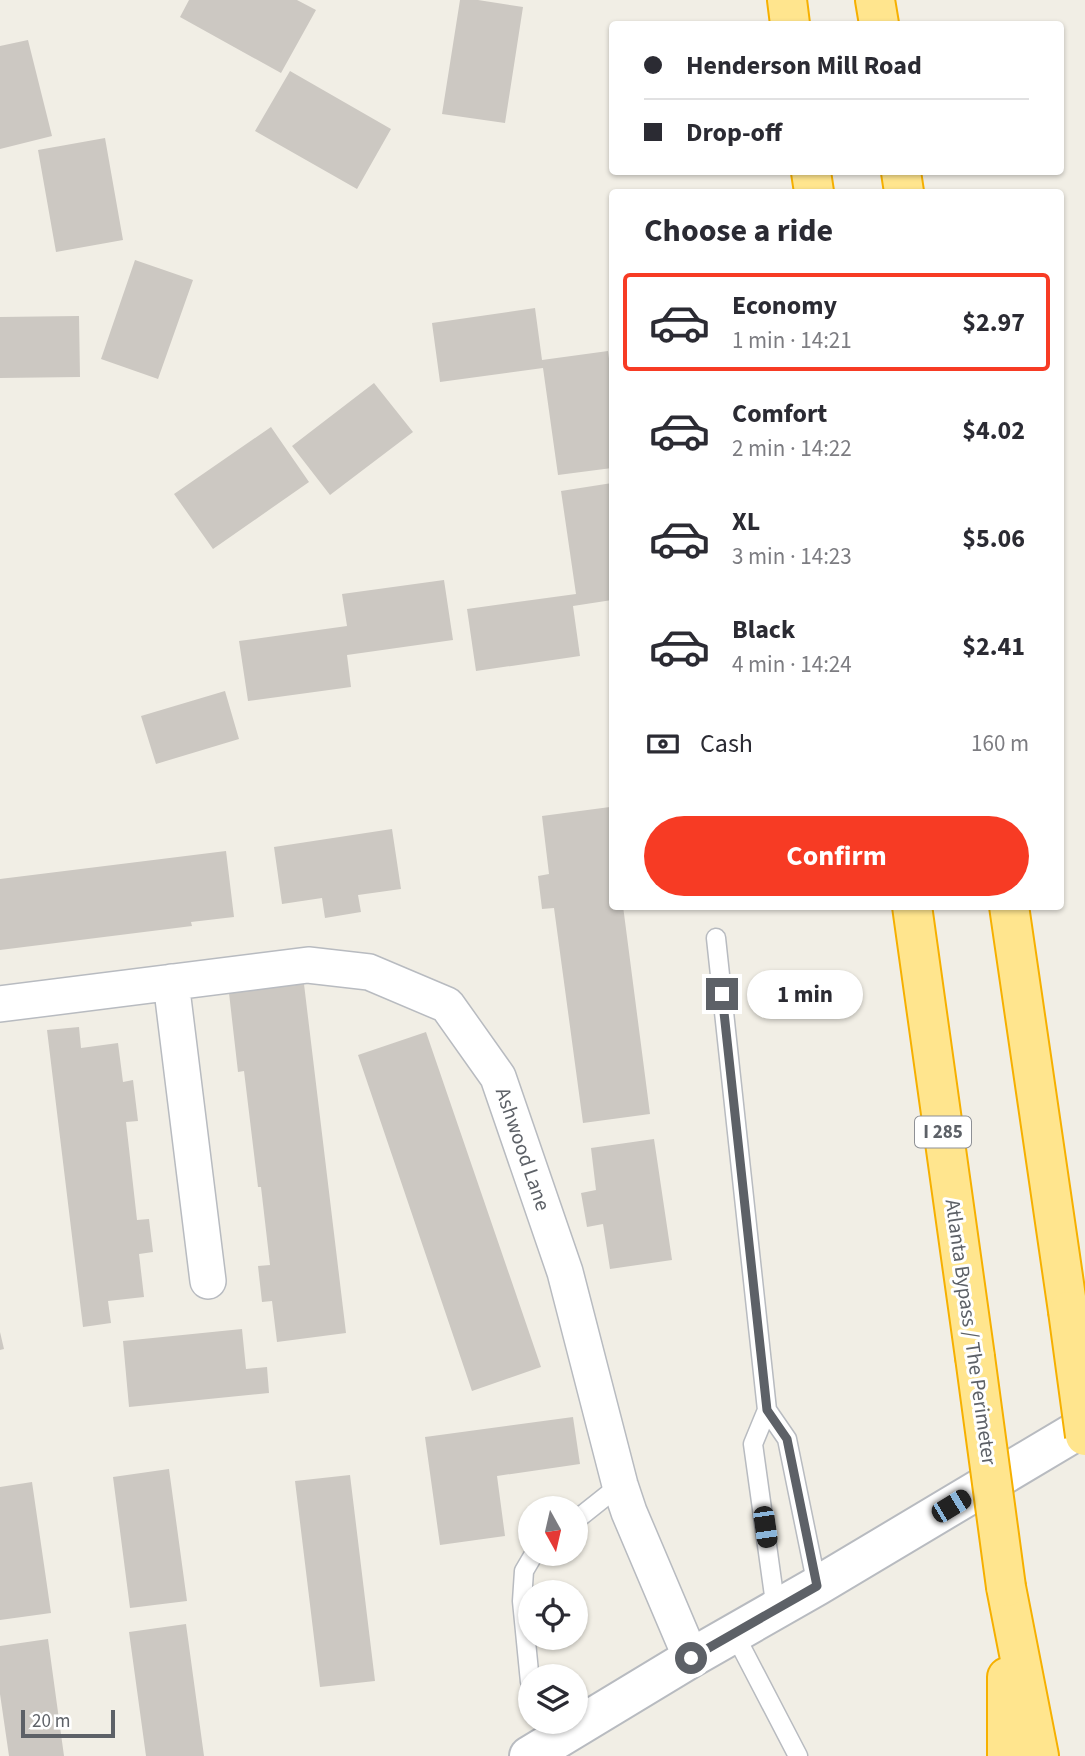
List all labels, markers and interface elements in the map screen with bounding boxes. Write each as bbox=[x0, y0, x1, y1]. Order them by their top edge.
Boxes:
text: Henderson Mill Road bbox=[686, 47, 922, 84]
text: Drop-off bbox=[686, 114, 782, 151]
text: Choose a ride bbox=[644, 208, 833, 254]
text: Economy bbox=[732, 287, 837, 324]
icon: car bbox=[648, 291, 711, 354]
text: $2.97 bbox=[962, 304, 1025, 341]
text: 1 min · 14:21 bbox=[732, 324, 852, 357]
text: Comfort bbox=[732, 395, 827, 432]
icon: car bbox=[648, 399, 711, 462]
text: $4.02 bbox=[962, 412, 1025, 449]
text: 2 min · 14:22 bbox=[732, 432, 852, 465]
text: XL bbox=[732, 503, 760, 540]
icon: car bbox=[648, 507, 711, 570]
text: $5.06 bbox=[962, 520, 1025, 557]
text: 3 min · 14:23 bbox=[732, 540, 852, 573]
text: Black bbox=[732, 611, 795, 648]
icon: car bbox=[648, 615, 711, 678]
text: $2.41 bbox=[962, 628, 1025, 665]
text: 4 min · 14:24 bbox=[732, 648, 852, 681]
icon: cash bbox=[644, 725, 682, 763]
text: Cash bbox=[700, 725, 753, 762]
text: 160 m bbox=[971, 727, 1029, 760]
button: Confirm bbox=[644, 816, 1029, 896]
callout: 1 min bbox=[746, 970, 862, 1018]
route end bbox=[706, 978, 738, 1010]
text: 1 min bbox=[777, 978, 833, 1011]
street label: Ashwood Lane bbox=[488, 1083, 558, 1215]
road number: I 285 bbox=[915, 1116, 971, 1148]
street label: Atlanta Bypass / The Perimeter bbox=[938, 1197, 1005, 1467]
car bbox=[928, 1486, 975, 1526]
north arrow bbox=[518, 1496, 588, 1566]
map controls bbox=[518, 1496, 588, 1734]
car bbox=[752, 1505, 779, 1549]
button: locate bbox=[518, 1580, 588, 1650]
route start bbox=[675, 1642, 707, 1674]
button: layers bbox=[518, 1664, 588, 1734]
scale bar bbox=[21, 1707, 116, 1739]
text: 20 m bbox=[32, 1708, 70, 1735]

